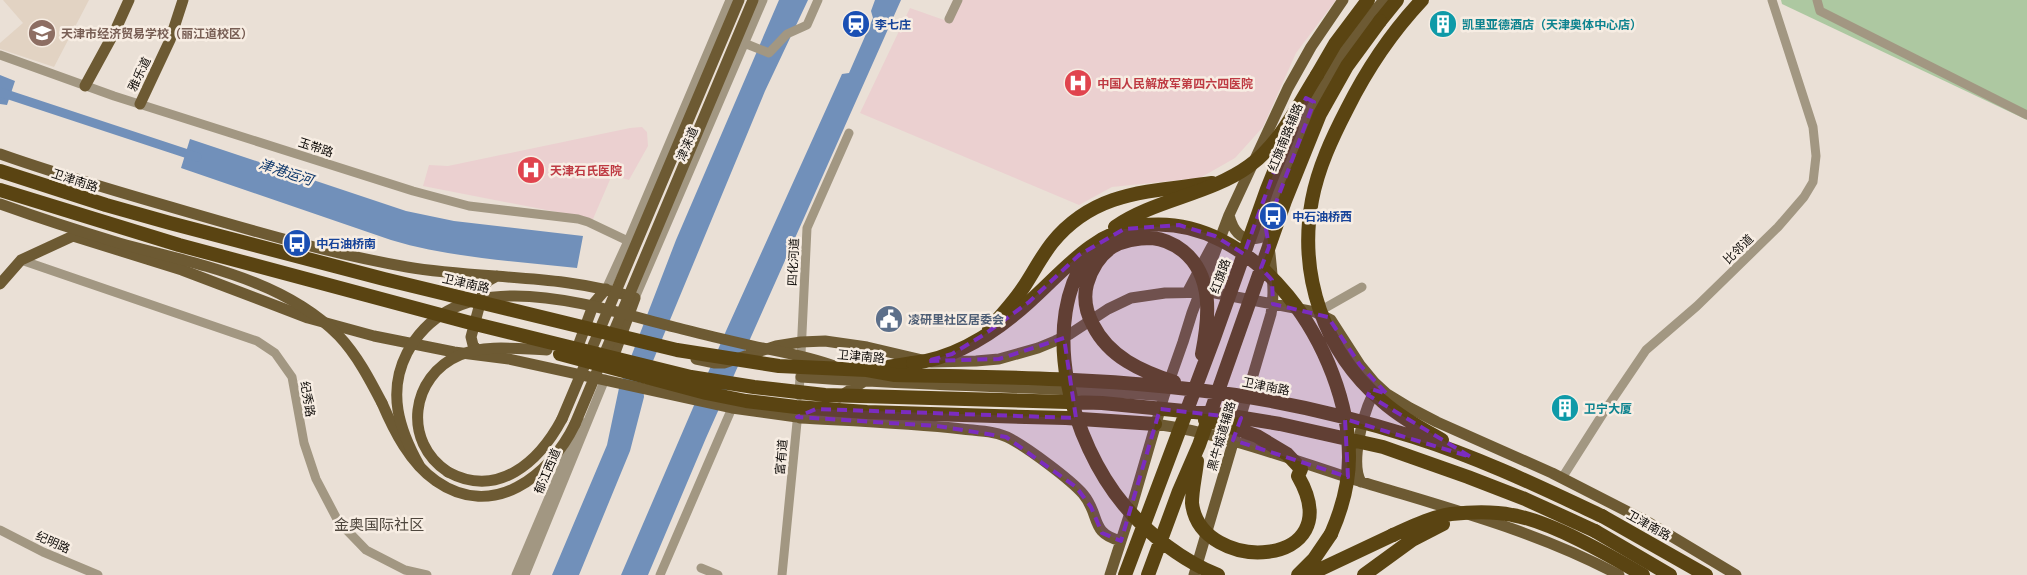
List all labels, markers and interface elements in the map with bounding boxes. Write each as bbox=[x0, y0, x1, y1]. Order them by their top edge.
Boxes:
station icon: 李七庄 bbox=[841, 9, 871, 39]
building icon: 凯里亚德酒店（天津奥体中心店） bbox=[1428, 9, 1458, 39]
place label: 李七庄 bbox=[875, 17, 911, 32]
place label: 凯里亚德酒店（天津奥体中心店） bbox=[1462, 17, 1642, 32]
school or university icon: 天津市经济贸易学校（丽江道校区） bbox=[27, 18, 57, 48]
place label: 天津市经济贸易学校（丽江道校区） bbox=[61, 26, 253, 41]
street label: 雅乐道 bbox=[124, 55, 154, 93]
hospital icon: 中国人民解放军第四六四医院 bbox=[1063, 68, 1093, 98]
place label: 中国人民解放军第四六四医院 bbox=[1097, 76, 1253, 91]
street label: 红旗南路辅路 bbox=[1265, 101, 1305, 173]
street label: 津涞道 bbox=[673, 124, 701, 164]
street label: 玉带路 bbox=[297, 134, 335, 160]
water label: 津港运河 bbox=[257, 155, 318, 190]
hospital icon: 天津石氏医院 bbox=[516, 155, 546, 185]
place label: 天津石氏医院 bbox=[550, 163, 622, 178]
street label: 卫津南路 bbox=[50, 165, 100, 195]
bus stop icon: 中石油桥西 bbox=[1258, 201, 1288, 231]
place label: 中石油桥西 bbox=[1292, 209, 1352, 224]
bus stop icon: 中石油桥南 bbox=[282, 228, 312, 258]
street label: 比邻道 bbox=[1720, 231, 1756, 267]
place label: 中石油桥南 bbox=[316, 236, 376, 251]
street label: 四化河道 bbox=[784, 238, 802, 286]
street label: 红旗路 bbox=[1207, 257, 1233, 295]
street label: 卫津南路 bbox=[441, 270, 491, 296]
public building icon: 凌研里社区居委会 bbox=[874, 304, 904, 334]
place label: 凌研里社区居委会 bbox=[908, 312, 1004, 327]
street label: 卫津南路 bbox=[836, 346, 886, 366]
street label: 卫津南路 bbox=[1241, 374, 1291, 398]
street label: 纪秀路 bbox=[297, 380, 319, 418]
building icon: 卫宁大厦 bbox=[1550, 393, 1580, 423]
street label: 黑牛城道辅路 bbox=[1204, 399, 1238, 473]
place label: 卫宁大厦 bbox=[1584, 401, 1632, 416]
street label: 富有道 bbox=[772, 438, 790, 476]
street label: 郁江西道 bbox=[531, 446, 563, 496]
street label: 卫津南路 bbox=[1624, 507, 1674, 543]
district label: 金奥国际社区 bbox=[334, 515, 424, 534]
street label: 纪明路 bbox=[33, 528, 73, 556]

